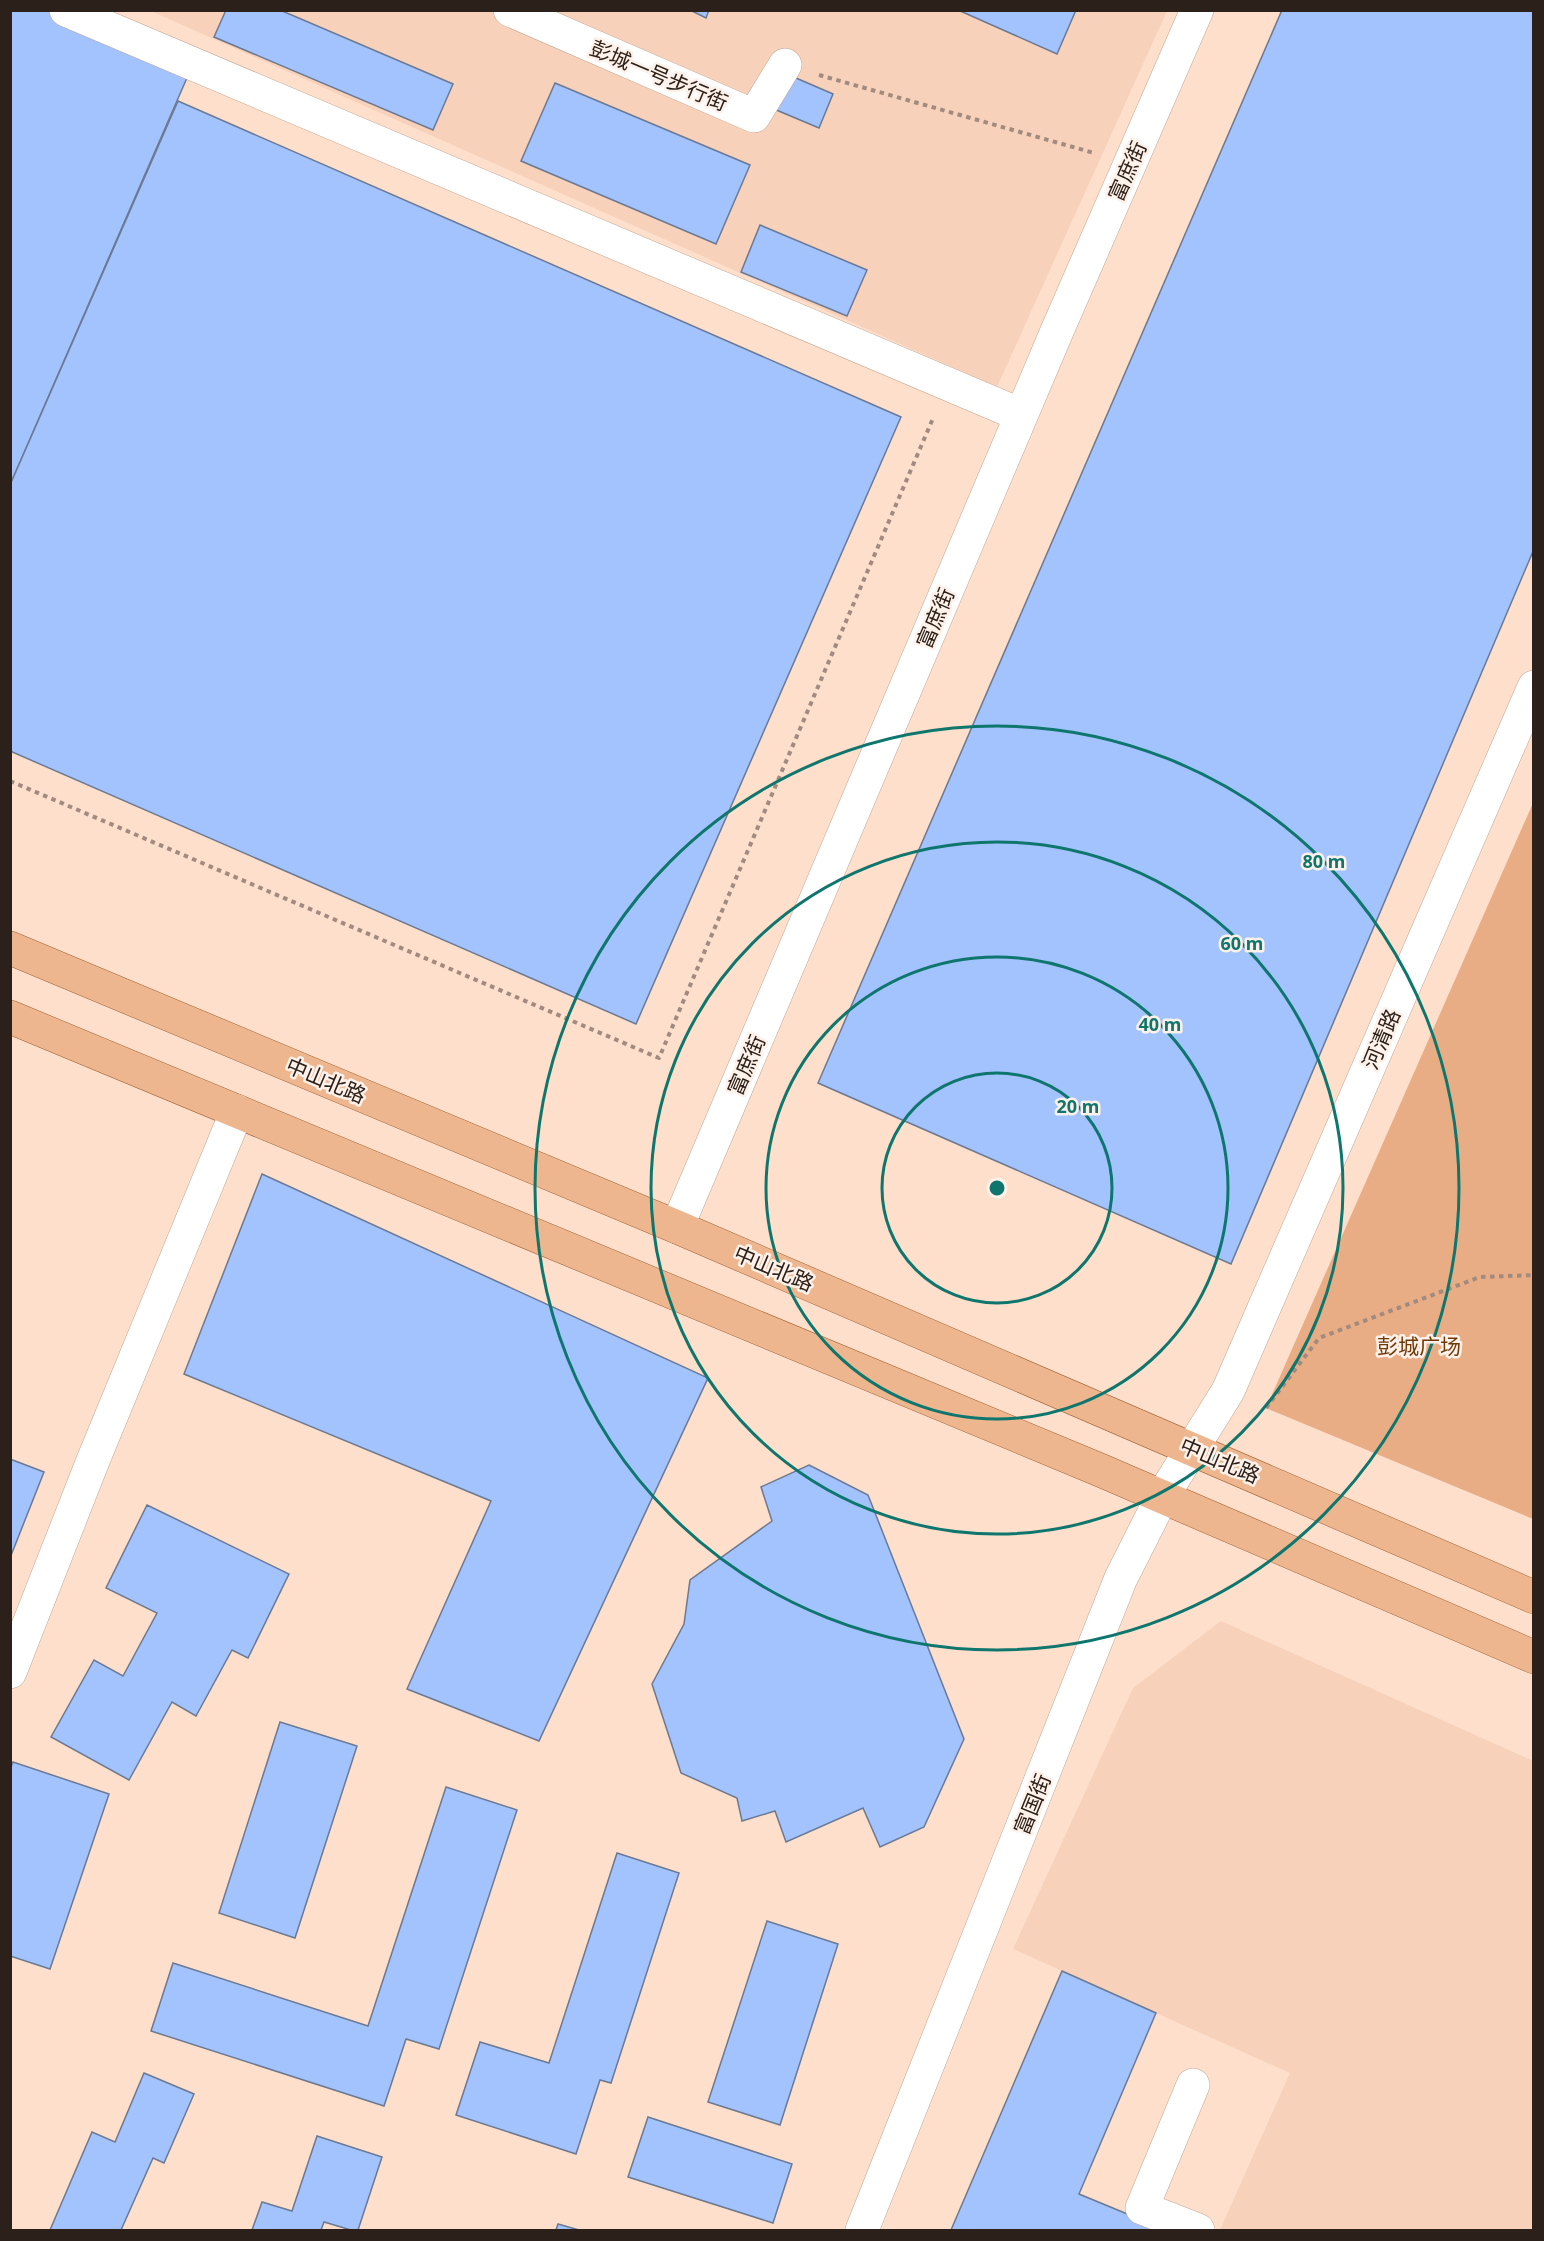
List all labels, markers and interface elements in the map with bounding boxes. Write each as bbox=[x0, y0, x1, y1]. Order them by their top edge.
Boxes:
street label: 彭城一号步行街 bbox=[586, 33, 732, 117]
street label: 富庶街 bbox=[1101, 137, 1153, 205]
street label: 富庶街 bbox=[910, 584, 960, 652]
text: 80 m bbox=[1303, 849, 1345, 873]
text: 60 m bbox=[1221, 931, 1263, 955]
street label: 河清路 bbox=[1356, 1005, 1406, 1073]
text: 40 m bbox=[1139, 1012, 1181, 1036]
street label: 富庶街 bbox=[721, 1031, 771, 1099]
street label: 中山北路 bbox=[282, 1051, 370, 1109]
text: 20 m bbox=[1057, 1094, 1099, 1118]
centre of rings bbox=[987, 1178, 1007, 1198]
street label: 中山北路 bbox=[730, 1239, 818, 1297]
park label: 彭城广场 bbox=[1377, 1332, 1461, 1360]
street label: 中山北路 bbox=[1176, 1431, 1264, 1489]
street label: 富国街 bbox=[1007, 1770, 1057, 1838]

